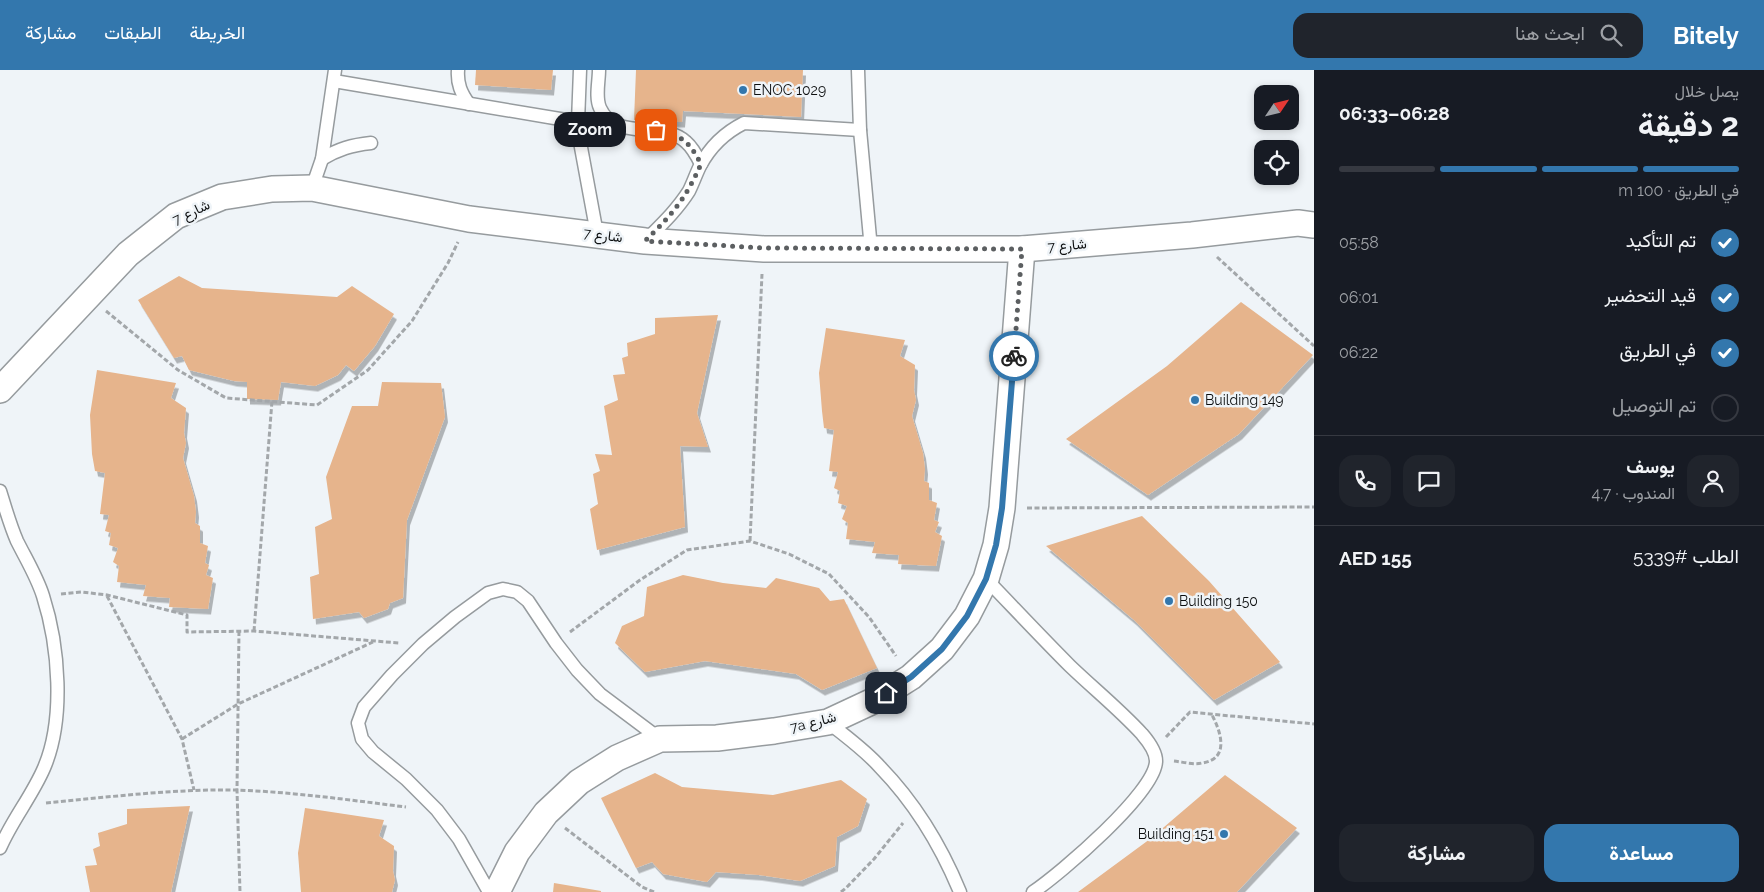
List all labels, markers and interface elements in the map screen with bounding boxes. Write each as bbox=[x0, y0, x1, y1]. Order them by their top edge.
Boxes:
search box bbox=[1293, 13, 1643, 58]
icon: search bbox=[1597, 21, 1625, 49]
text: Bitely bbox=[1673, 21, 1739, 50]
text: مشاركة bbox=[25, 22, 76, 43]
text: الطبقات bbox=[104, 22, 161, 43]
text: الخريطة bbox=[189, 22, 245, 43]
text: ابحث هنا bbox=[1515, 22, 1585, 44]
place label: ENOC 1029 bbox=[753, 82, 826, 98]
text: يصل خلال bbox=[1675, 82, 1739, 101]
marker: ENOC 1029 bbox=[737, 84, 749, 96]
north arrow bbox=[1254, 85, 1299, 130]
map controls bbox=[1254, 85, 1299, 185]
text: 06:28–06:33 bbox=[1339, 102, 1450, 124]
text: 2 دقيقة bbox=[1638, 106, 1739, 143]
pin bbox=[635, 109, 677, 151]
callout: Zoom bbox=[554, 112, 626, 148]
icon: bag bbox=[642, 116, 670, 144]
text: Zoom bbox=[568, 120, 612, 139]
button: locate bbox=[1254, 140, 1299, 185]
text: في الطريق · 100 m bbox=[1618, 181, 1739, 200]
street label: شارع 7 bbox=[170, 196, 213, 230]
street label: شارع 7 bbox=[582, 225, 623, 248]
text: تم التأكيد bbox=[1626, 229, 1696, 251]
icon: check bbox=[1711, 229, 1739, 257]
text: 05:58 bbox=[1339, 233, 1379, 252]
street label: شارع 7 bbox=[1047, 235, 1088, 258]
text: قيد التحضير bbox=[1605, 284, 1696, 306]
icon: check bbox=[1711, 284, 1739, 312]
text: 06:01 bbox=[1339, 288, 1378, 307]
courier bbox=[989, 331, 1039, 381]
text: في الطريق bbox=[1620, 339, 1696, 361]
icon: check bbox=[1711, 339, 1739, 367]
icon: bike bbox=[1000, 342, 1028, 370]
text: 06:22 bbox=[1339, 343, 1378, 362]
place label: Building 149 bbox=[1205, 392, 1283, 408]
marker: Building 149 bbox=[1189, 394, 1201, 406]
text: تم التوصيل bbox=[1612, 394, 1696, 416]
button: phone bbox=[1339, 455, 1391, 507]
button: chat bbox=[1403, 455, 1455, 507]
text: يوسف bbox=[1626, 455, 1675, 477]
button: person bbox=[1687, 455, 1739, 507]
text: المندوب · 4.7 bbox=[1591, 484, 1675, 503]
text: الطلب #5339 bbox=[1633, 545, 1739, 567]
text: AED 155 bbox=[1339, 547, 1412, 569]
place label: Building 150 bbox=[1179, 593, 1258, 609]
marker: Building 150 bbox=[1163, 595, 1175, 607]
pin bbox=[865, 672, 907, 714]
icon: home bbox=[872, 679, 900, 707]
street label: 7a شارع bbox=[788, 709, 838, 738]
button: مشاركة bbox=[1339, 824, 1534, 882]
button: مساعدة bbox=[1544, 824, 1739, 882]
place label: Building 151 bbox=[1138, 826, 1214, 842]
marker: Building 151 bbox=[1218, 828, 1230, 840]

